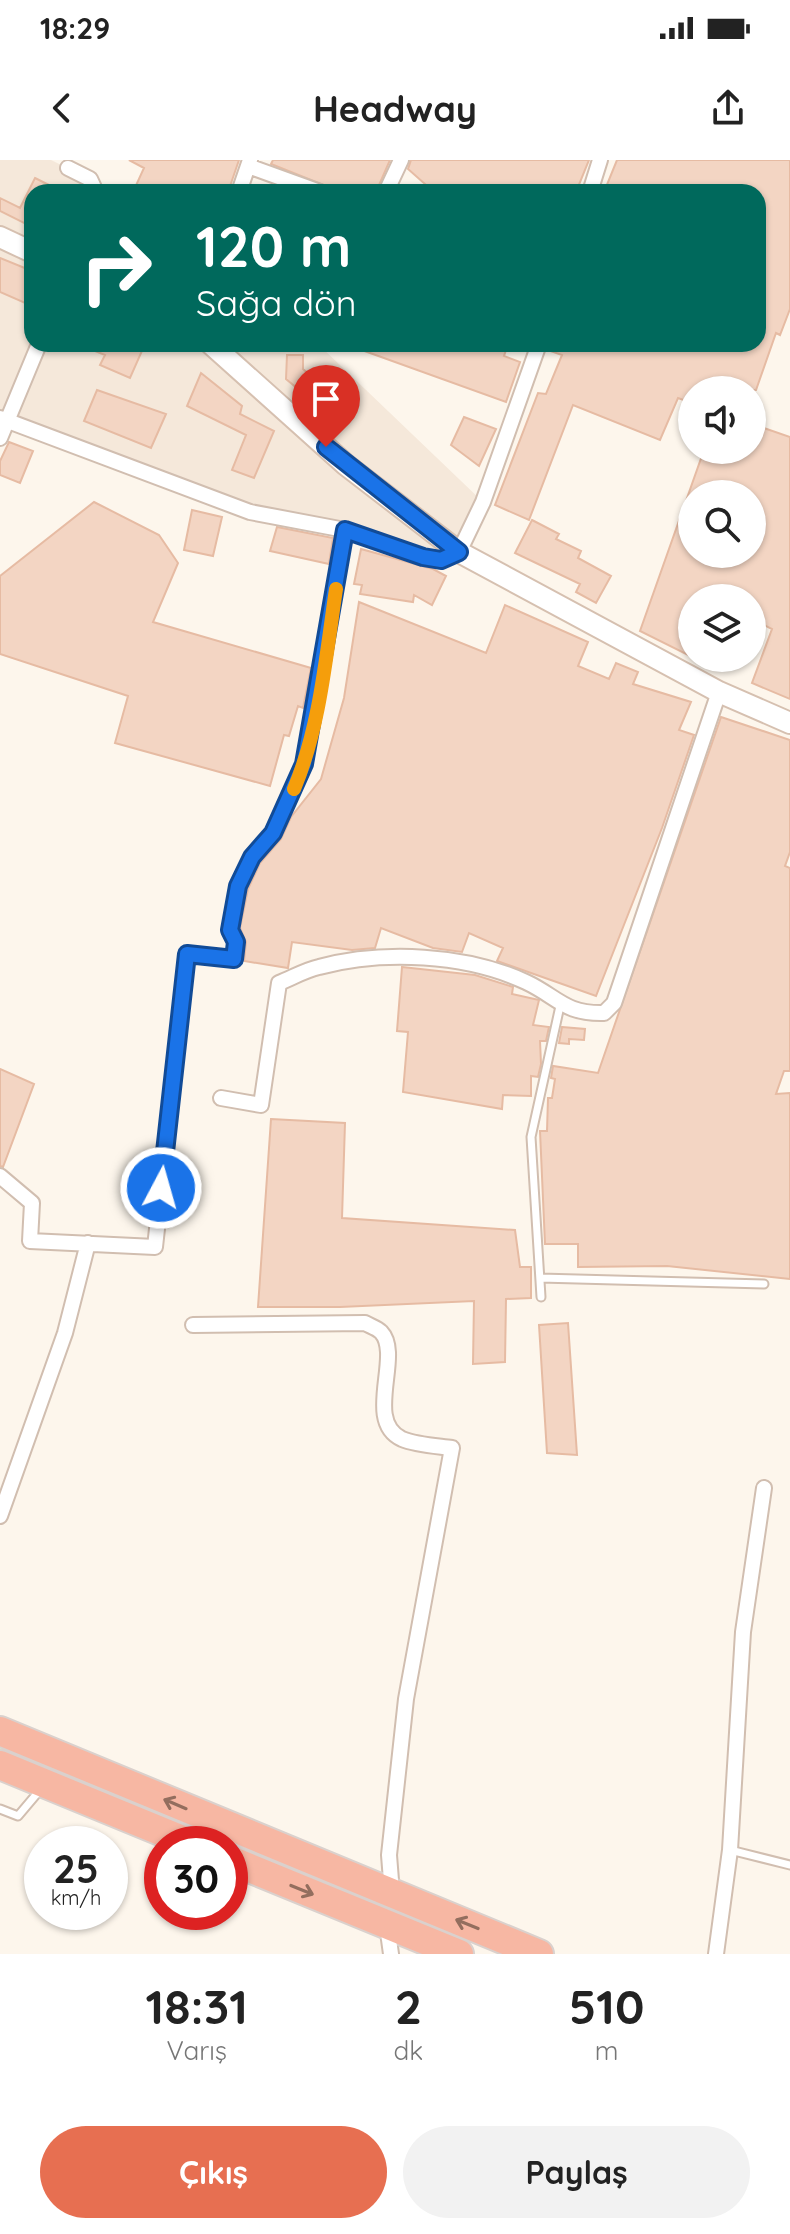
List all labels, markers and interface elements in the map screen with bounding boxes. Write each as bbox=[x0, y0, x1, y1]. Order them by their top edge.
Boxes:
text: 18:29 bbox=[40, 9, 110, 47]
icon: back bbox=[40, 86, 84, 130]
text: Headway bbox=[313, 86, 477, 131]
icon: share bbox=[706, 86, 750, 130]
text: 120 m bbox=[196, 211, 351, 281]
icon: right bbox=[64, 216, 168, 320]
text: Sağa dön bbox=[196, 280, 357, 325]
pin bbox=[292, 365, 360, 447]
map controls bbox=[678, 376, 766, 672]
button: sound bbox=[678, 376, 766, 464]
icon: arrive bbox=[304, 377, 348, 421]
button: search bbox=[678, 480, 766, 568]
button: layers bbox=[678, 584, 766, 672]
position arrow bbox=[119, 1146, 203, 1230]
one-way arrow bbox=[163, 1795, 188, 1810]
speed limit sign: 30 bbox=[144, 1826, 248, 1930]
text: 25 bbox=[53, 1843, 99, 1893]
one-way arrow bbox=[289, 1883, 314, 1898]
text: km/h bbox=[51, 1885, 101, 1910]
one-way arrow bbox=[455, 1916, 480, 1931]
text: 18:31 bbox=[146, 1976, 248, 2036]
text: 2 bbox=[395, 1976, 422, 2036]
text: 510 bbox=[569, 1976, 645, 2036]
text: Varış bbox=[167, 2034, 227, 2067]
text: dk bbox=[394, 2034, 423, 2067]
text: m bbox=[595, 2034, 618, 2067]
button: Çıkış bbox=[40, 2126, 387, 2218]
button: Paylaş bbox=[403, 2126, 750, 2218]

